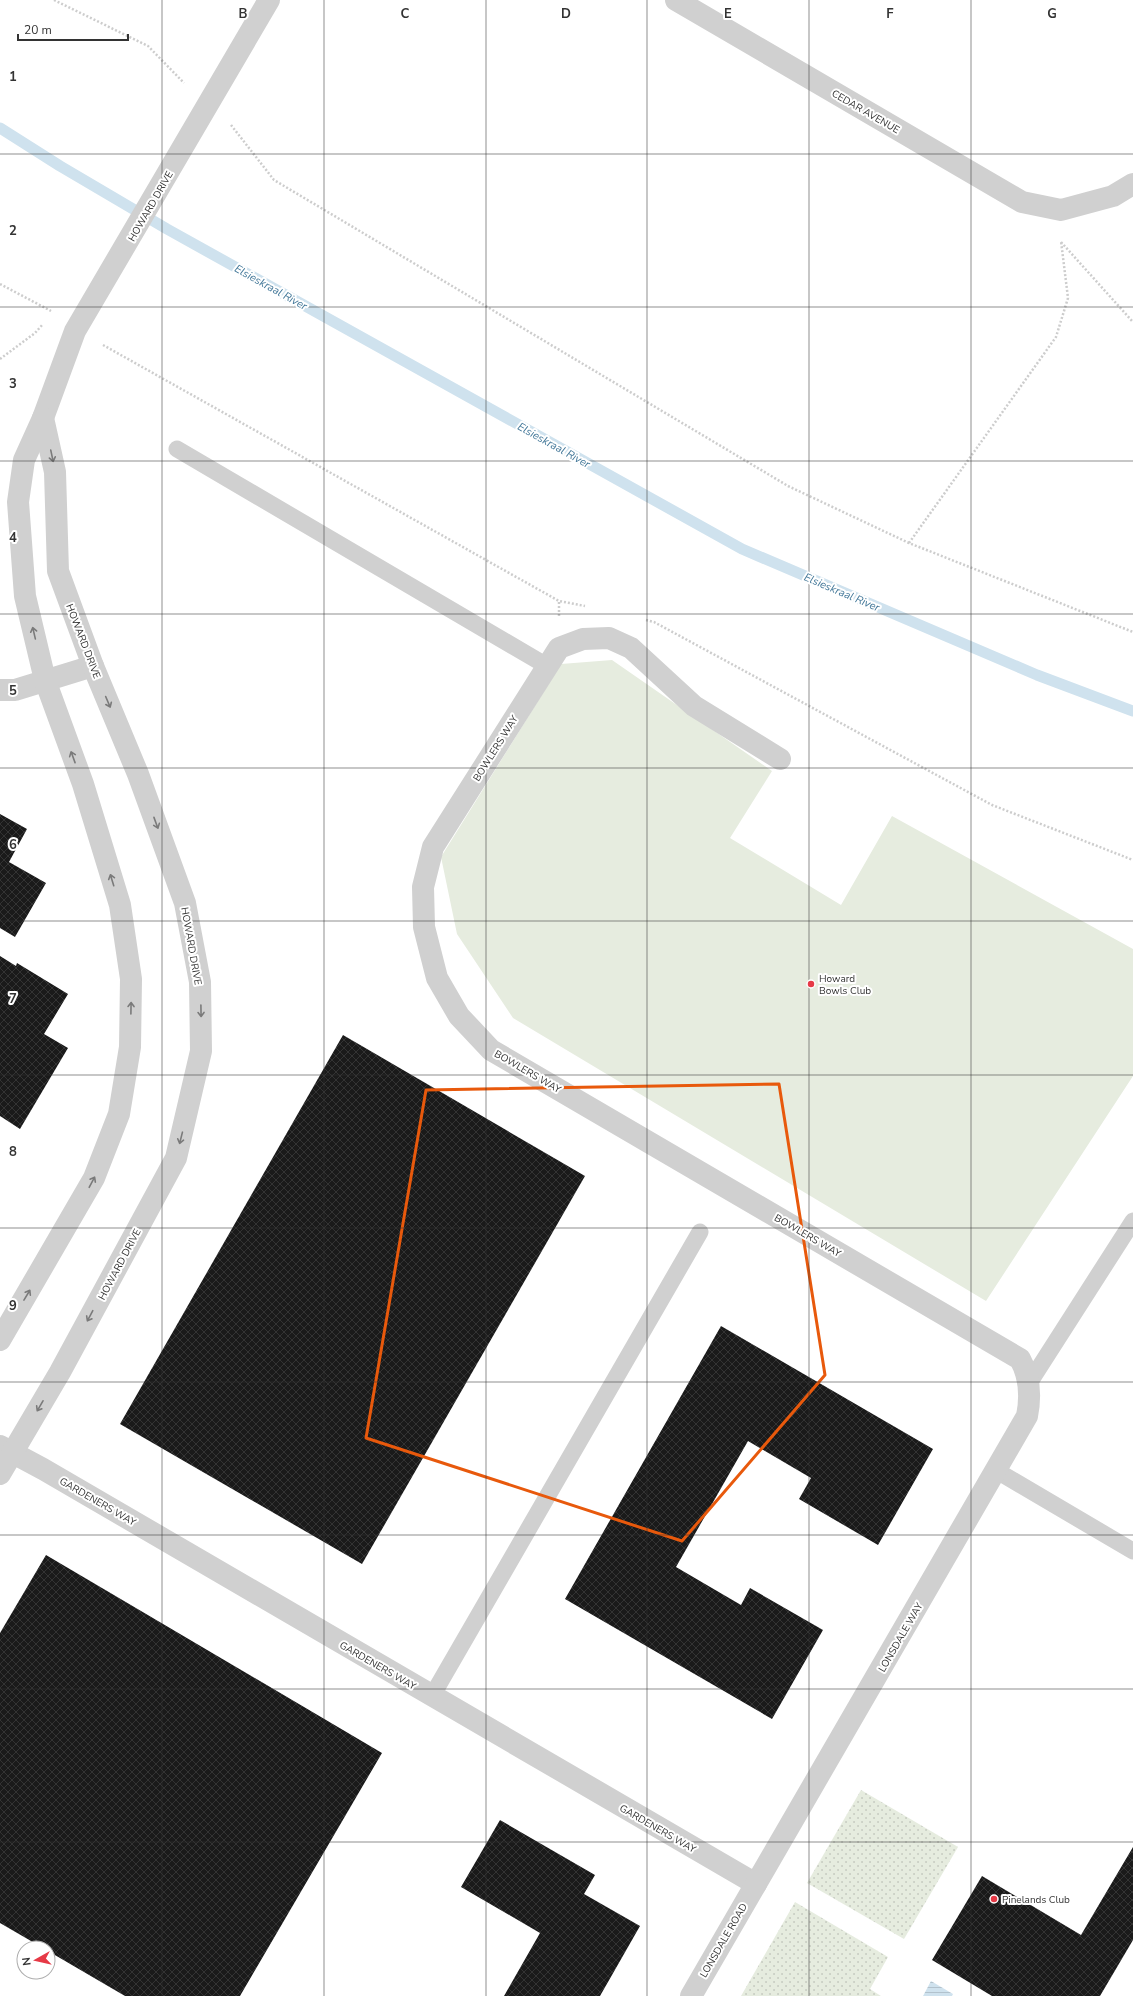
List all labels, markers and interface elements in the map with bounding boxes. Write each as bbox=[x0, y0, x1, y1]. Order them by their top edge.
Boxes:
text: B bbox=[239, 5, 248, 23]
text: C bbox=[401, 5, 410, 23]
text: D bbox=[561, 5, 571, 23]
text: E bbox=[724, 5, 732, 23]
text: F bbox=[886, 5, 894, 23]
text: G bbox=[1047, 5, 1057, 23]
scale bar bbox=[18, 16, 128, 42]
text: 20 m bbox=[24, 22, 52, 38]
text: 1 bbox=[9, 68, 17, 86]
street label: CEDAR AVENUE bbox=[829, 87, 902, 137]
street label: HOWARD DRIVE bbox=[125, 169, 177, 244]
text: 2 bbox=[9, 222, 17, 240]
water label: Elsieskraal River bbox=[232, 261, 311, 314]
text: 3 bbox=[9, 375, 17, 393]
water label: Elsieskraal River bbox=[515, 419, 594, 472]
one-way arrow bbox=[48, 449, 56, 462]
text: 4 bbox=[9, 529, 17, 547]
water label: Elsieskraal River bbox=[802, 570, 883, 616]
street label: HOWARD DRIVE bbox=[62, 602, 104, 681]
one-way arrow bbox=[29, 627, 37, 640]
text: 5 bbox=[9, 682, 17, 700]
one-way arrow bbox=[105, 696, 113, 708]
street label: BOWLERS WAY bbox=[470, 712, 522, 784]
one-way arrow bbox=[68, 751, 76, 763]
one-way arrow bbox=[153, 816, 160, 829]
text: 6 bbox=[9, 836, 17, 854]
one-way arrow bbox=[108, 874, 115, 887]
street label: HOWARD DRIVE bbox=[177, 906, 205, 986]
place label: Howard Bowls Club bbox=[819, 972, 871, 998]
marker: Howard Bowls Club bbox=[806, 979, 816, 989]
text: 7 bbox=[9, 990, 17, 1008]
one-way arrow bbox=[127, 1002, 134, 1015]
one-way arrow bbox=[197, 1004, 205, 1017]
street label: BOWLERS WAY bbox=[492, 1047, 564, 1097]
one-way arrow bbox=[176, 1131, 184, 1144]
text: 8 bbox=[9, 1143, 17, 1161]
one-way arrow bbox=[88, 1176, 96, 1188]
street label: BOWLERS WAY bbox=[772, 1211, 844, 1261]
street label: HOWARD DRIVE bbox=[95, 1226, 145, 1303]
one-way arrow bbox=[23, 1290, 31, 1301]
text: 9 bbox=[9, 1297, 17, 1315]
one-way arrow bbox=[86, 1310, 94, 1322]
one-way arrow bbox=[36, 1400, 44, 1412]
street label: GARDENERS WAY bbox=[57, 1474, 139, 1530]
street label: LONSDALE WAY bbox=[875, 1599, 927, 1675]
street label: GARDENERS WAY bbox=[337, 1638, 419, 1694]
street label: GARDENERS WAY bbox=[617, 1801, 699, 1857]
place label: Pinelands Club bbox=[1002, 1893, 1070, 1907]
marker: Pinelands Club bbox=[989, 1894, 999, 1904]
street label: LONSDALE ROAD bbox=[697, 1901, 751, 1980]
north arrow bbox=[16, 1940, 56, 1980]
text: N bbox=[19, 1956, 35, 1966]

